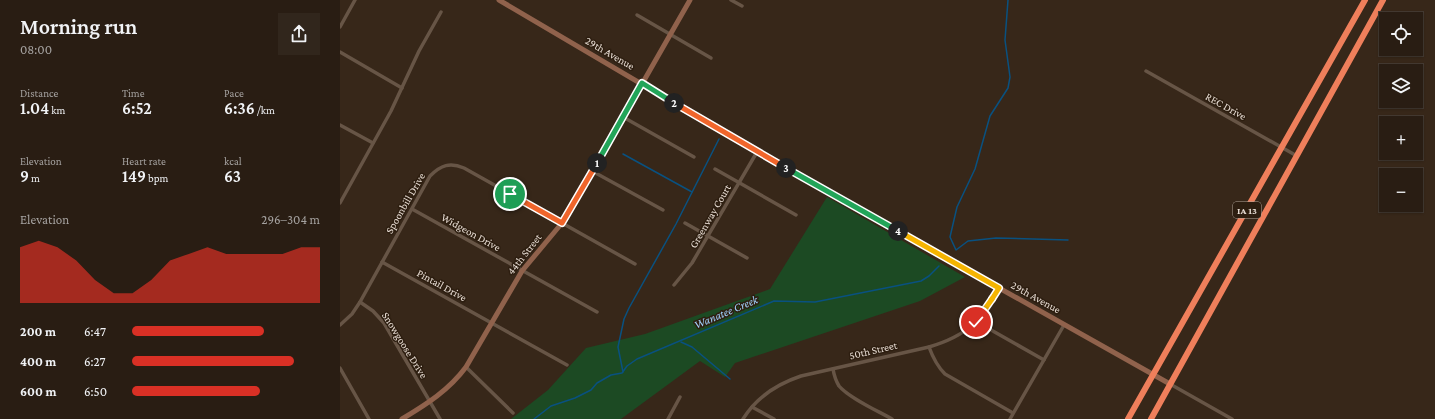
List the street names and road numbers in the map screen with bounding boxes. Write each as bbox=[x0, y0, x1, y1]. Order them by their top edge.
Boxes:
street label: 29th Avenue bbox=[583, 34, 637, 72]
street label: REC Drive bbox=[1204, 90, 1249, 122]
street label: Spoonbill Drive bbox=[383, 170, 428, 236]
street label: Greenway Court bbox=[687, 182, 734, 251]
road number: IA 13 bbox=[1233, 202, 1261, 218]
street label: Widgeon Drive bbox=[439, 211, 503, 254]
street label: 44th Street bbox=[504, 231, 544, 277]
street label: Pintail Drive bbox=[415, 266, 469, 304]
street label: 29th Avenue bbox=[1009, 278, 1063, 316]
street label: Snowgoose Drive bbox=[379, 310, 430, 381]
street label: 50th Street bbox=[848, 339, 898, 361]

